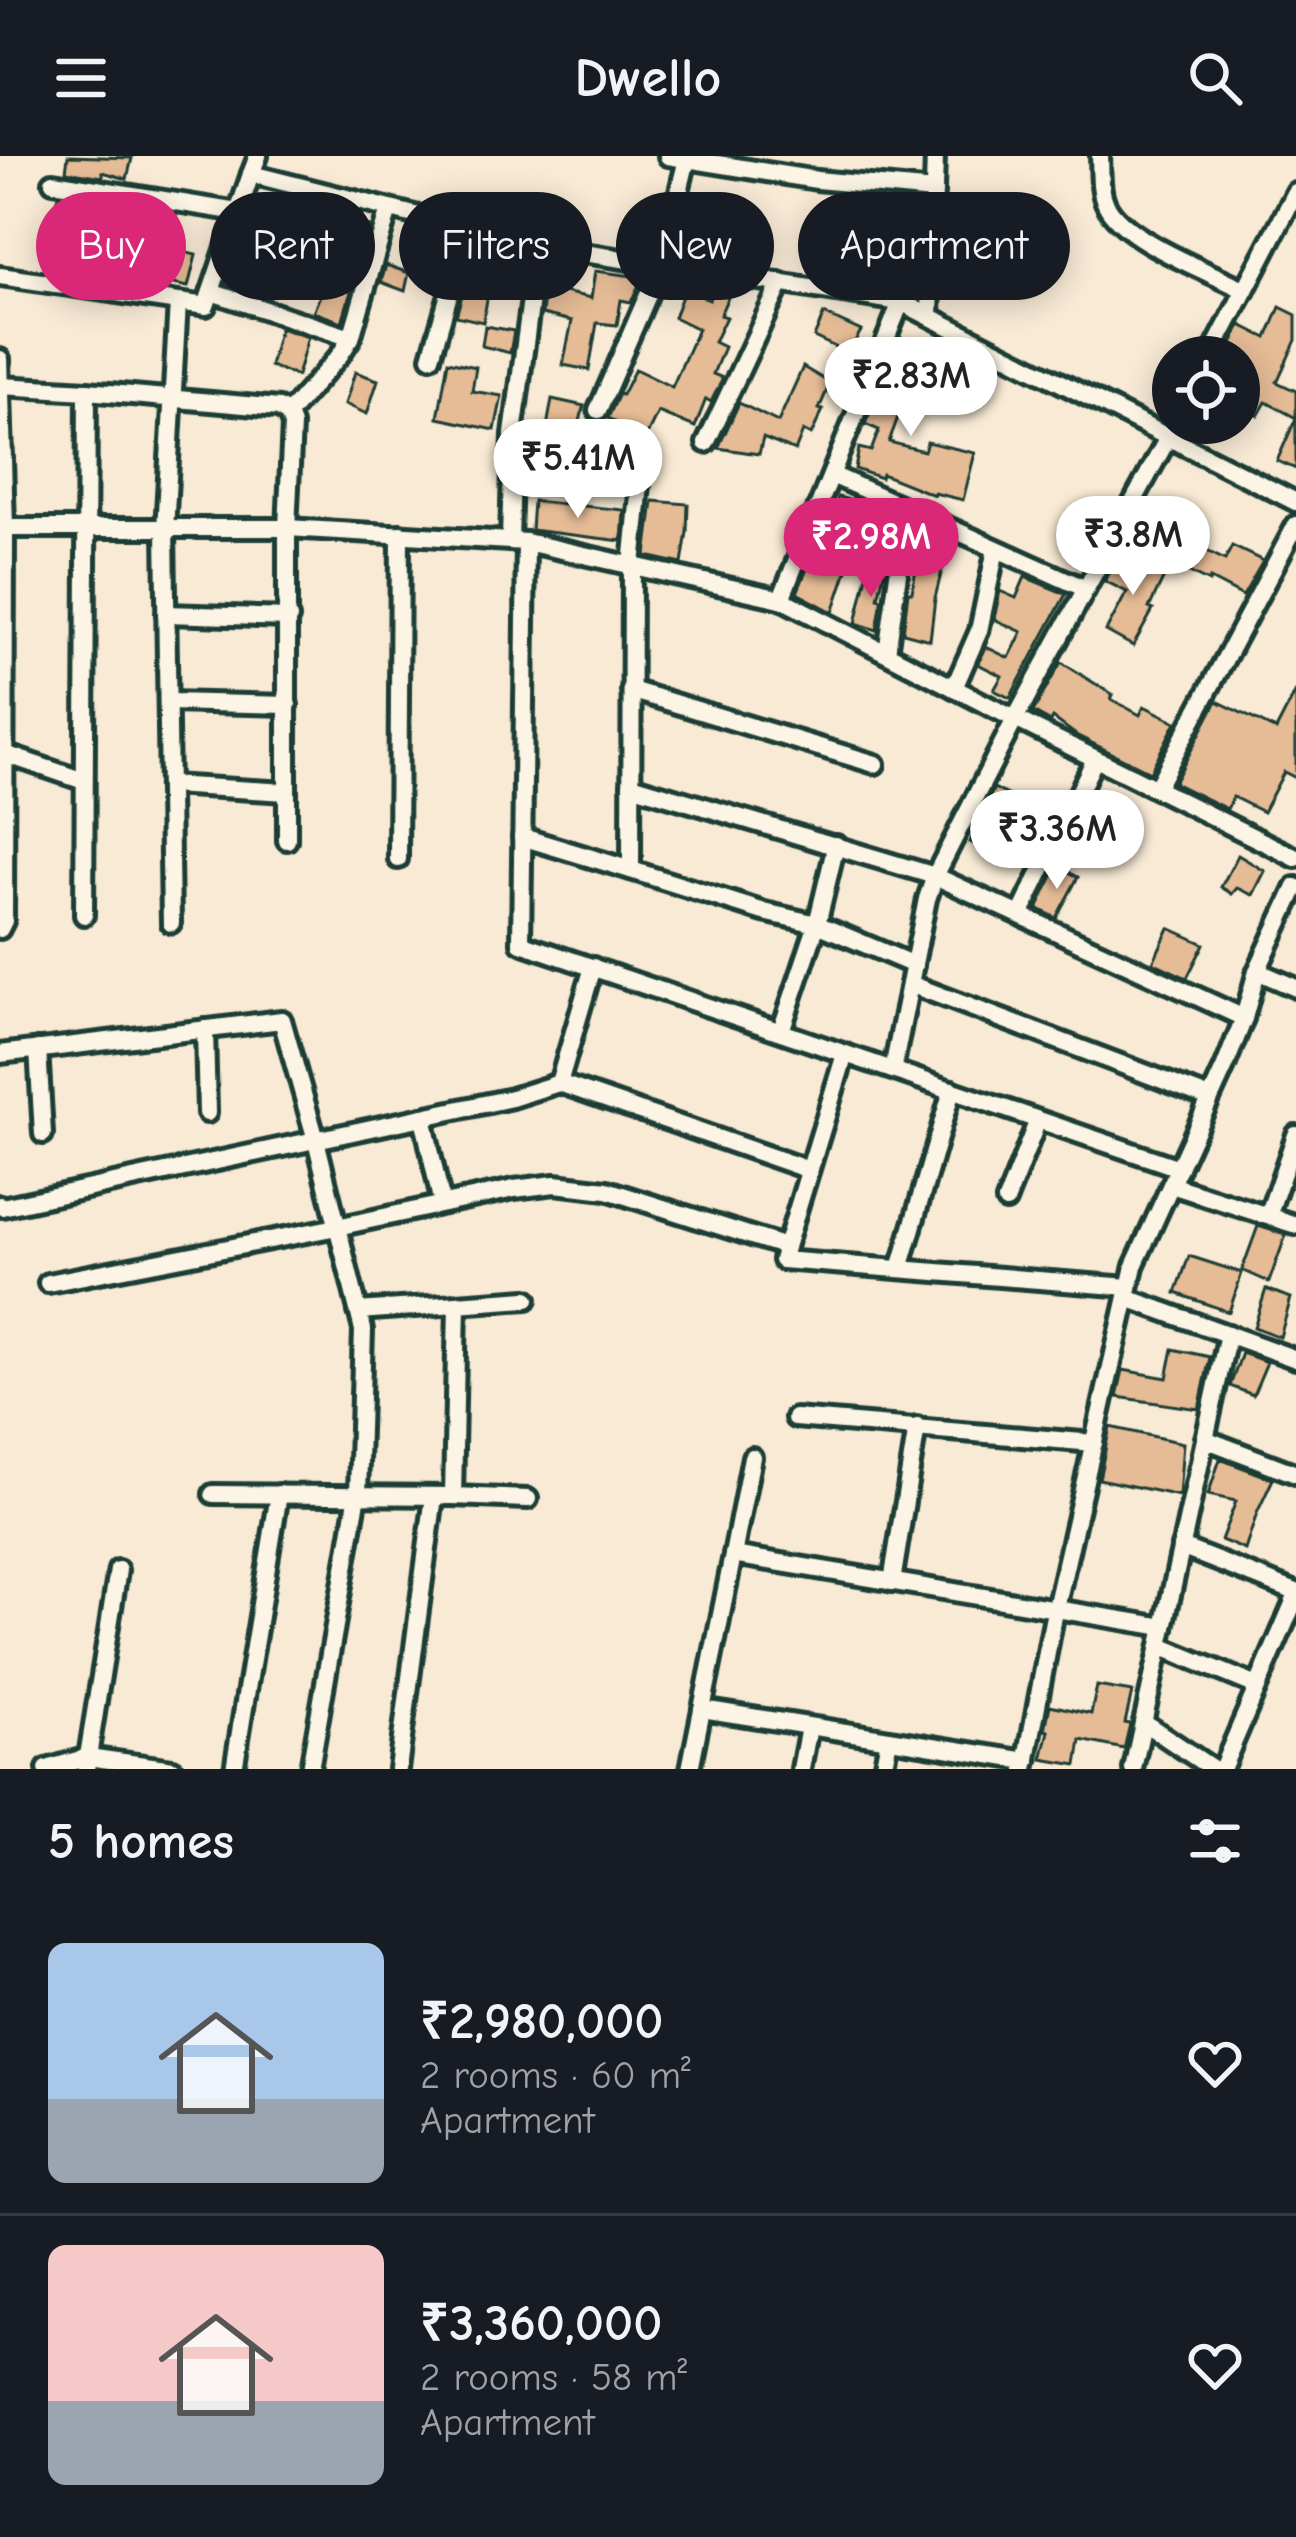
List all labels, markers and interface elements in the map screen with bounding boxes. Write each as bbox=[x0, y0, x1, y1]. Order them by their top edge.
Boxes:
icon: menu bbox=[48, 45, 114, 111]
icon: search bbox=[1182, 45, 1248, 111]
text: Dwello bbox=[574, 47, 722, 110]
chip: Buy bbox=[36, 192, 186, 300]
chip: Rent bbox=[210, 192, 375, 300]
chip: Filters bbox=[399, 192, 592, 300]
chip: New bbox=[616, 192, 774, 300]
chip: Apartment bbox=[798, 192, 1070, 300]
map controls bbox=[1152, 336, 1260, 444]
button: locate bbox=[1152, 336, 1260, 444]
pin: ₹2.83M bbox=[813, 337, 1009, 439]
text: ₹2.83M bbox=[851, 353, 971, 398]
pin: ₹5.41M bbox=[480, 419, 676, 521]
text: ₹5.41M bbox=[520, 435, 636, 480]
pin: ₹3.8M bbox=[1049, 496, 1217, 598]
pin: ₹2.98M bbox=[773, 498, 969, 600]
text: ₹3.8M bbox=[1083, 512, 1183, 557]
text: ₹2.98M bbox=[811, 514, 931, 559]
pin: ₹3.36M bbox=[959, 790, 1155, 892]
text: ₹3.36M bbox=[997, 806, 1117, 851]
icon: filters bbox=[1182, 1808, 1248, 1874]
text: 5 homes bbox=[48, 1812, 234, 1871]
icon: home bbox=[144, 1991, 288, 2135]
text: ₹2,980,000 bbox=[420, 1992, 664, 2051]
icon: heart bbox=[1182, 2030, 1248, 2096]
text: 2 rooms · 60 m² bbox=[420, 2053, 691, 2098]
text: Apartment bbox=[420, 2098, 595, 2143]
icon: home bbox=[144, 2293, 288, 2437]
text: ₹3,360,000 bbox=[420, 2294, 662, 2353]
icon: heart bbox=[1182, 2332, 1248, 2398]
text: 2 rooms · 58 m² bbox=[420, 2355, 687, 2400]
text: Apartment bbox=[420, 2400, 595, 2445]

